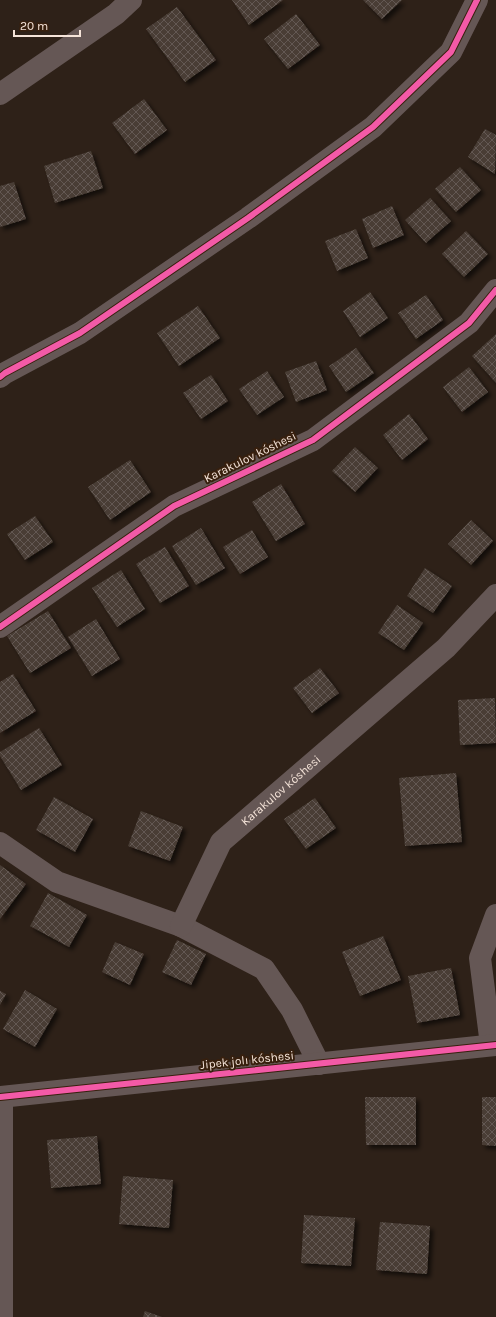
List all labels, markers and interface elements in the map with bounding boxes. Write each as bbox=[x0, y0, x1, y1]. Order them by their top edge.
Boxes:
scale bar bbox=[14, 12, 80, 38]
text: 20 m bbox=[20, 19, 48, 33]
street label: Karakulov kóshesi bbox=[202, 429, 298, 485]
street label: Karakulov kóshesi bbox=[238, 752, 324, 829]
street label: Jipek jolı kóshesi bbox=[199, 1048, 295, 1072]

